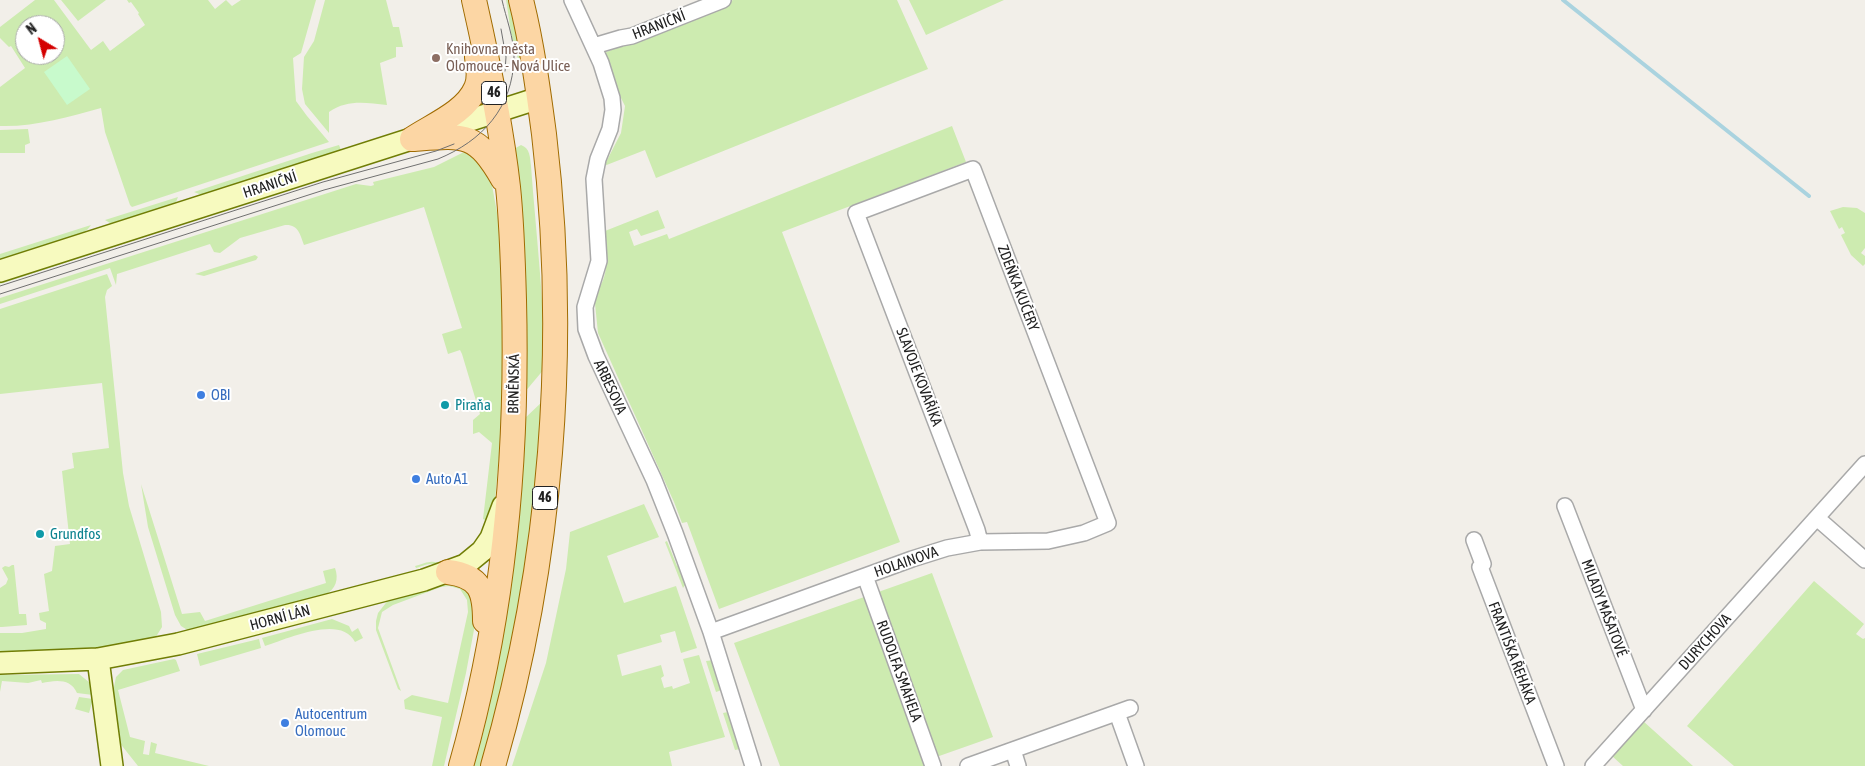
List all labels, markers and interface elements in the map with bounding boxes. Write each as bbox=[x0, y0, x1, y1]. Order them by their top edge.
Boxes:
street label: HRANIČNÍ bbox=[630, 7, 688, 43]
north arrow bbox=[15, 15, 65, 65]
text: N bbox=[23, 20, 40, 38]
place label: Knihovna města Olomouce - Nová Ulice bbox=[446, 40, 570, 75]
marker: Knihovna města Olomouce - Nová Ulice bbox=[430, 52, 442, 64]
road number: 46 bbox=[482, 82, 506, 105]
street label: HRANIČNÍ bbox=[241, 168, 299, 202]
street label: ZDEŇKA KUČERY bbox=[993, 243, 1043, 333]
street label: SLAVOJE KOVAŘÍKA bbox=[892, 325, 946, 429]
street label: BRNĚNSKÁ bbox=[504, 354, 524, 414]
street label: ARBESOVA bbox=[590, 357, 630, 417]
place label: OBI bbox=[211, 386, 231, 404]
marker: OBI bbox=[195, 389, 207, 401]
place label: Piraňa bbox=[455, 396, 491, 414]
marker: Piraňa bbox=[439, 399, 451, 411]
place label: Auto A1 bbox=[426, 470, 468, 488]
marker: Auto A1 bbox=[410, 473, 422, 485]
road number: 46 bbox=[532, 486, 558, 509]
place label: Grundfos bbox=[50, 525, 100, 543]
marker: Grundfos bbox=[34, 528, 46, 540]
street label: HOLAINOVA bbox=[872, 543, 940, 581]
street label: MILADY MAŠATOVÉ bbox=[1577, 557, 1631, 659]
street label: FRANTIŠKA ŘEHÁKA bbox=[1484, 599, 1540, 707]
street label: HORNÍ LÁN bbox=[248, 601, 312, 635]
street label: DURYCHOVA bbox=[1675, 610, 1735, 674]
street label: RUDOLFA SMAHELA bbox=[872, 618, 926, 724]
place label: Autocentrum Olomouc bbox=[295, 705, 367, 740]
marker: Autocentrum Olomouc bbox=[279, 717, 291, 729]

